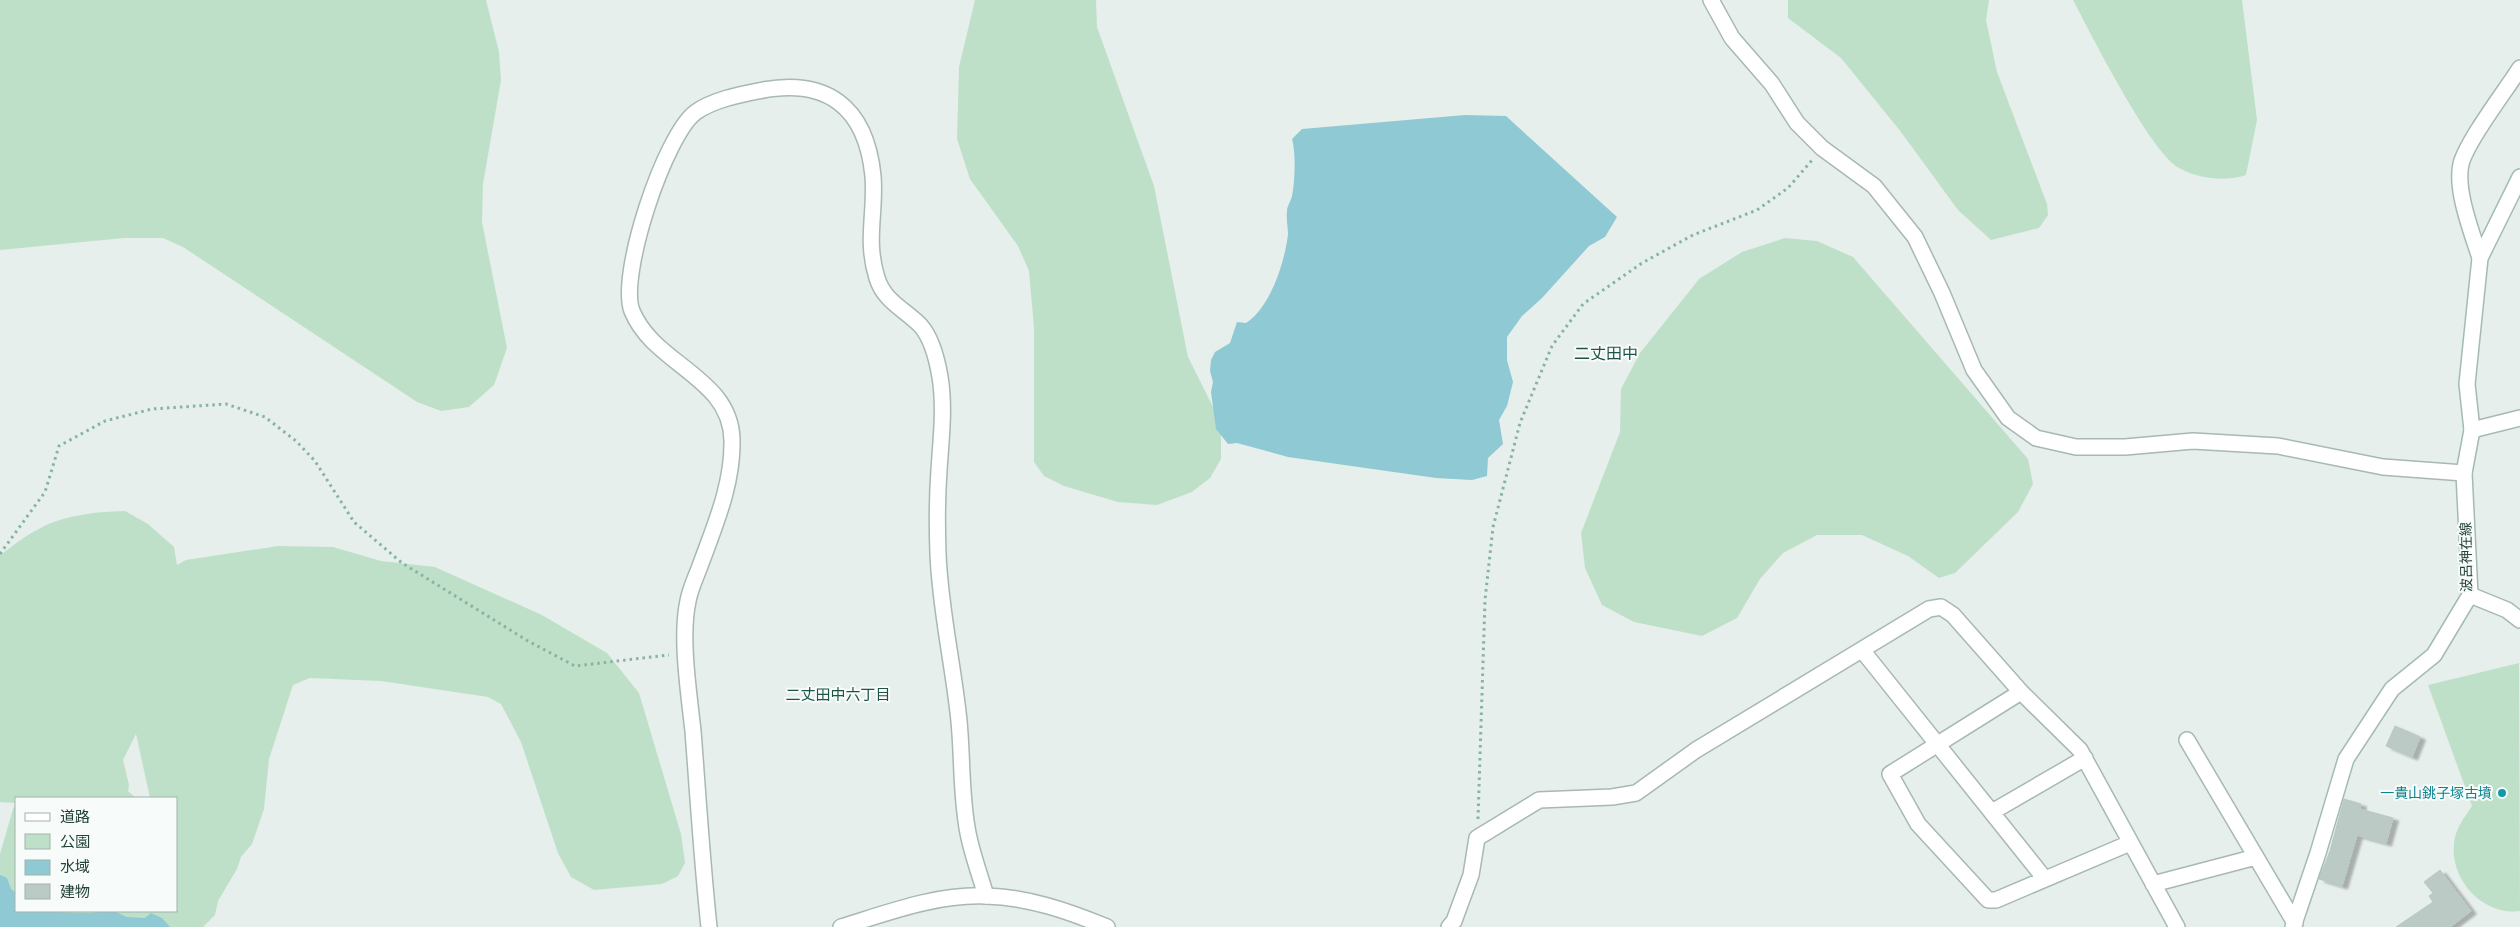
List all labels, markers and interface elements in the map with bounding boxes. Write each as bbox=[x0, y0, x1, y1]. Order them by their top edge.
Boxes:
district label: 二丈田中 bbox=[1574, 343, 1638, 364]
street label: 波呂神在線 bbox=[2456, 522, 2476, 592]
district label: 二丈田中六丁目 bbox=[785, 685, 891, 705]
place label: 一貴山銚子塚古墳 bbox=[2380, 784, 2492, 802]
marker: 一貴山銚子塚古墳 bbox=[2496, 787, 2508, 799]
legend bbox=[15, 797, 178, 912]
text: 道路 bbox=[60, 807, 90, 827]
text: 公園 bbox=[60, 832, 90, 852]
text: 水域 bbox=[60, 857, 90, 877]
text: 建物 bbox=[60, 882, 90, 902]

